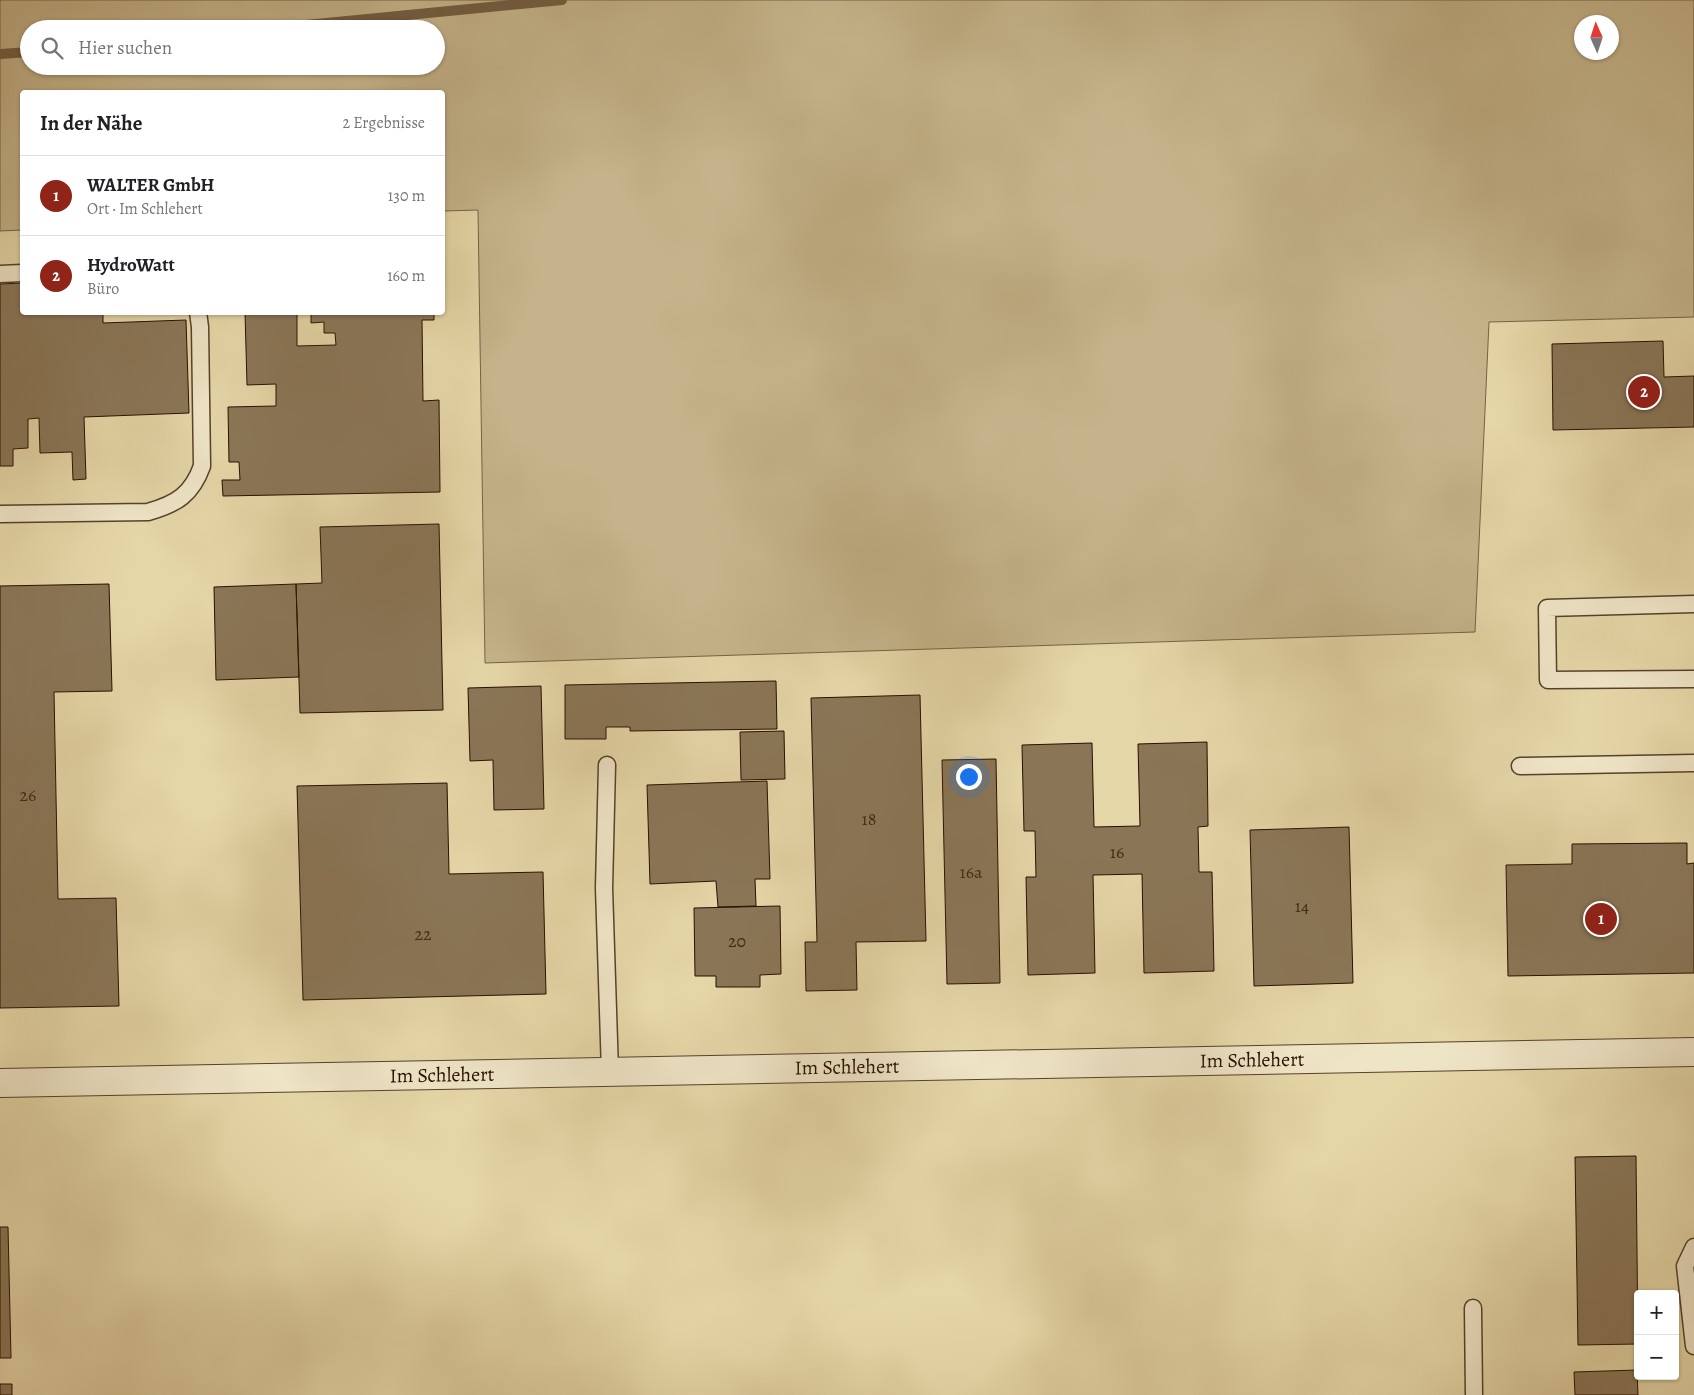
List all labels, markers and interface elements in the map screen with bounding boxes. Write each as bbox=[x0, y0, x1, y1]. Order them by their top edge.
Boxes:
north arrow bbox=[1574, 15, 1619, 60]
search box bbox=[20, 20, 445, 75]
icon: search bbox=[38, 34, 66, 62]
text: Hier suchen bbox=[78, 35, 172, 61]
text: In der Nähe bbox=[40, 109, 142, 137]
text: 2 Ergebnisse bbox=[343, 112, 425, 134]
text: WALTER GmbH bbox=[87, 172, 215, 198]
text: 1 bbox=[53, 185, 59, 207]
text: 130 m bbox=[388, 185, 425, 207]
text: Ort · Im Schlehert bbox=[87, 198, 203, 220]
text: HydroWatt bbox=[87, 252, 175, 278]
text: 2 bbox=[52, 265, 60, 287]
text: 160 m bbox=[387, 265, 425, 287]
text: Büro bbox=[87, 278, 119, 300]
pin: 2 bbox=[1628, 373, 1660, 411]
your location bbox=[956, 764, 982, 790]
house number: 26 bbox=[20, 783, 36, 807]
house number: 18 bbox=[862, 807, 876, 831]
house number: 16 bbox=[1110, 840, 1124, 864]
house number: 16a bbox=[960, 860, 983, 884]
house number: 14 bbox=[1295, 894, 1309, 918]
pin: 1 bbox=[1585, 900, 1617, 938]
house number: 22 bbox=[414, 922, 432, 946]
house number: 20 bbox=[728, 929, 746, 953]
street label: Im Schlehert bbox=[1199, 1046, 1305, 1074]
street label: Im Schlehert bbox=[794, 1053, 900, 1081]
street label: Im Schlehert bbox=[389, 1061, 495, 1089]
map controls bbox=[1634, 1290, 1679, 1380]
button: + bbox=[1634, 1290, 1679, 1335]
button: − bbox=[1634, 1335, 1679, 1380]

